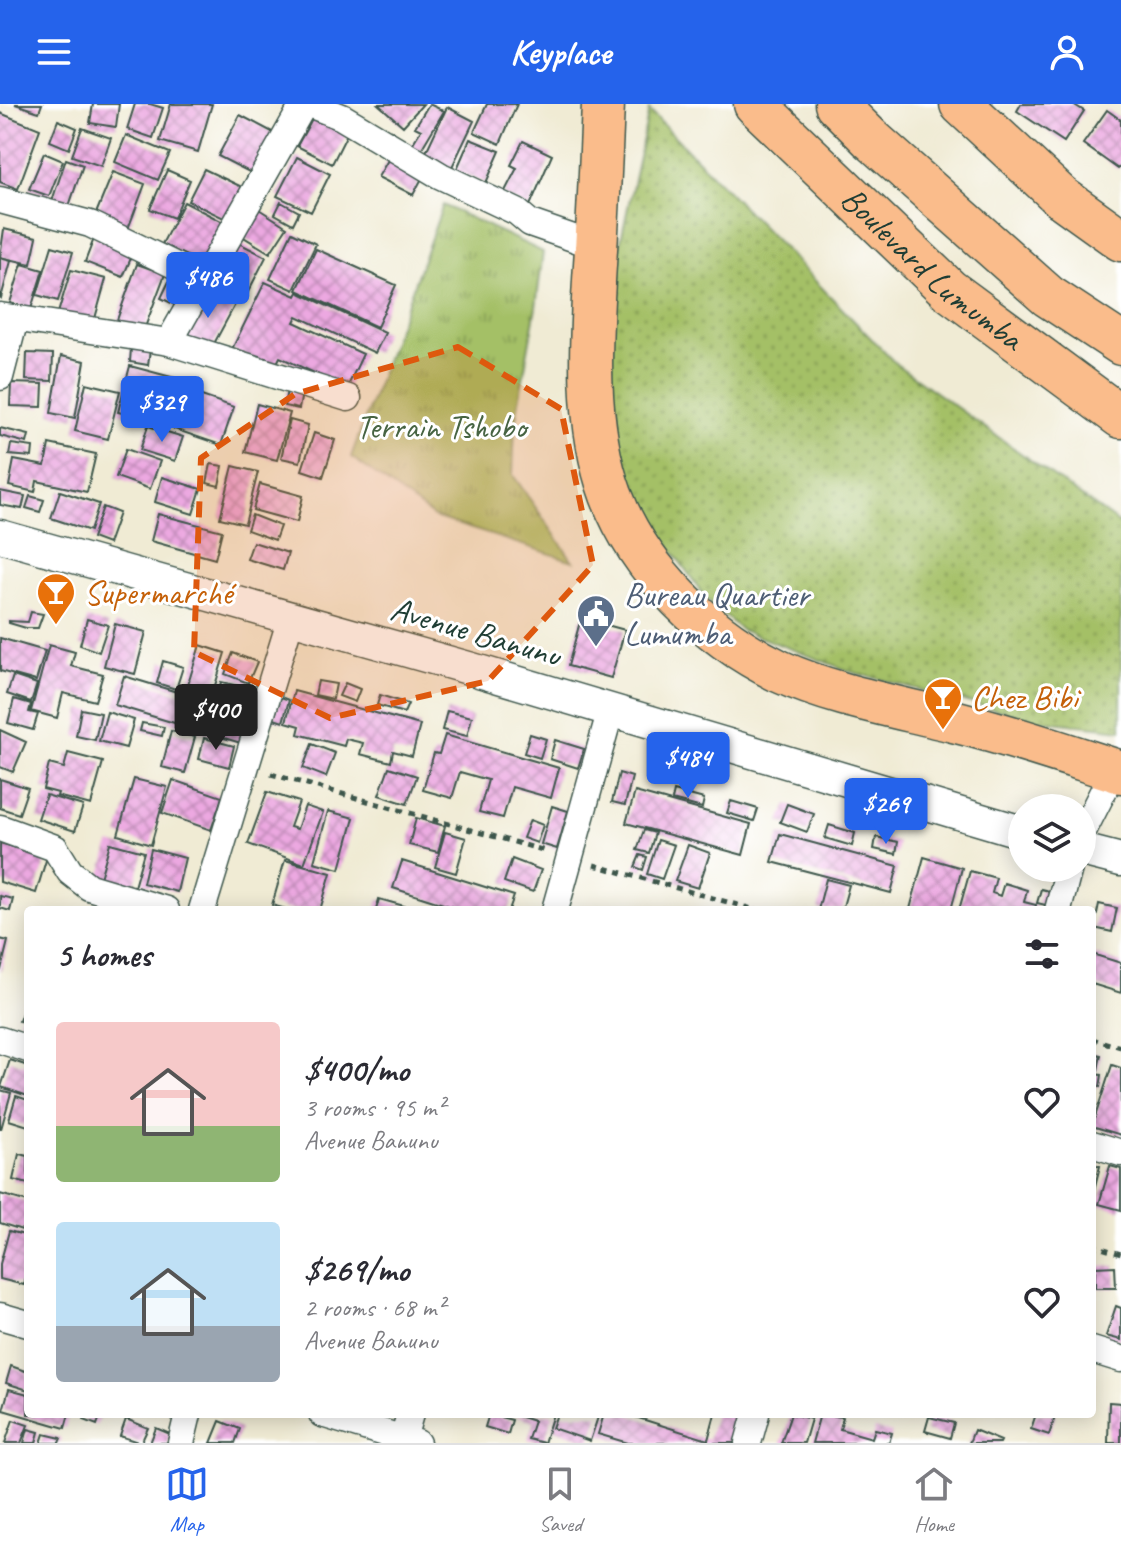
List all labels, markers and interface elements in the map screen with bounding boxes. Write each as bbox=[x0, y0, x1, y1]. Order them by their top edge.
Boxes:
text: Keyplace bbox=[510, 29, 611, 75]
icon: menu bbox=[32, 30, 76, 74]
icon: person bbox=[1045, 30, 1089, 74]
street label: Boulevard Lumumba bbox=[832, 177, 1033, 361]
pin: $486 bbox=[161, 252, 255, 320]
text: $486 bbox=[184, 261, 232, 294]
pin: $329 bbox=[115, 376, 209, 444]
text: $329 bbox=[139, 385, 185, 418]
park label: Terrain Tshobo bbox=[356, 405, 530, 448]
bar icon: Supermarché bbox=[35, 571, 77, 626]
place label: Supermarché bbox=[84, 571, 237, 614]
place label: Bureau Quartier Lumumba bbox=[624, 573, 812, 655]
street label: Avenue Banunu bbox=[386, 587, 568, 677]
public building icon: Bureau Quartier Lumumba bbox=[575, 593, 617, 648]
bar icon: Chez Bibi bbox=[922, 676, 964, 731]
place label: Chez Bibi bbox=[971, 676, 1082, 719]
pin: $400 bbox=[169, 684, 263, 752]
text: $400 bbox=[193, 693, 239, 726]
pin: $484 bbox=[641, 732, 735, 800]
text: $484 bbox=[665, 741, 711, 774]
pin: $269 bbox=[839, 778, 933, 846]
text: $269 bbox=[862, 787, 910, 820]
map controls bbox=[1008, 794, 1096, 882]
button: layers bbox=[1008, 794, 1096, 882]
icon: filters bbox=[1020, 932, 1064, 976]
text: 5 homes bbox=[56, 933, 151, 976]
text: $400/mo bbox=[304, 1048, 409, 1091]
icon: home bbox=[120, 1054, 216, 1150]
icon: heart bbox=[1020, 1080, 1064, 1124]
text: 3 rooms · 95 m² bbox=[304, 1091, 445, 1124]
text: Avenue Banunu bbox=[304, 1124, 438, 1157]
text: $269/mo bbox=[304, 1248, 409, 1291]
icon: home bbox=[120, 1254, 216, 1350]
icon: heart bbox=[1020, 1280, 1064, 1324]
text: 2 rooms · 68 m² bbox=[304, 1291, 445, 1324]
text: Avenue Banunu bbox=[304, 1324, 438, 1357]
tab: Map bbox=[165, 1462, 209, 1538]
tab: Saved bbox=[538, 1462, 582, 1538]
tab: Home bbox=[912, 1462, 956, 1538]

